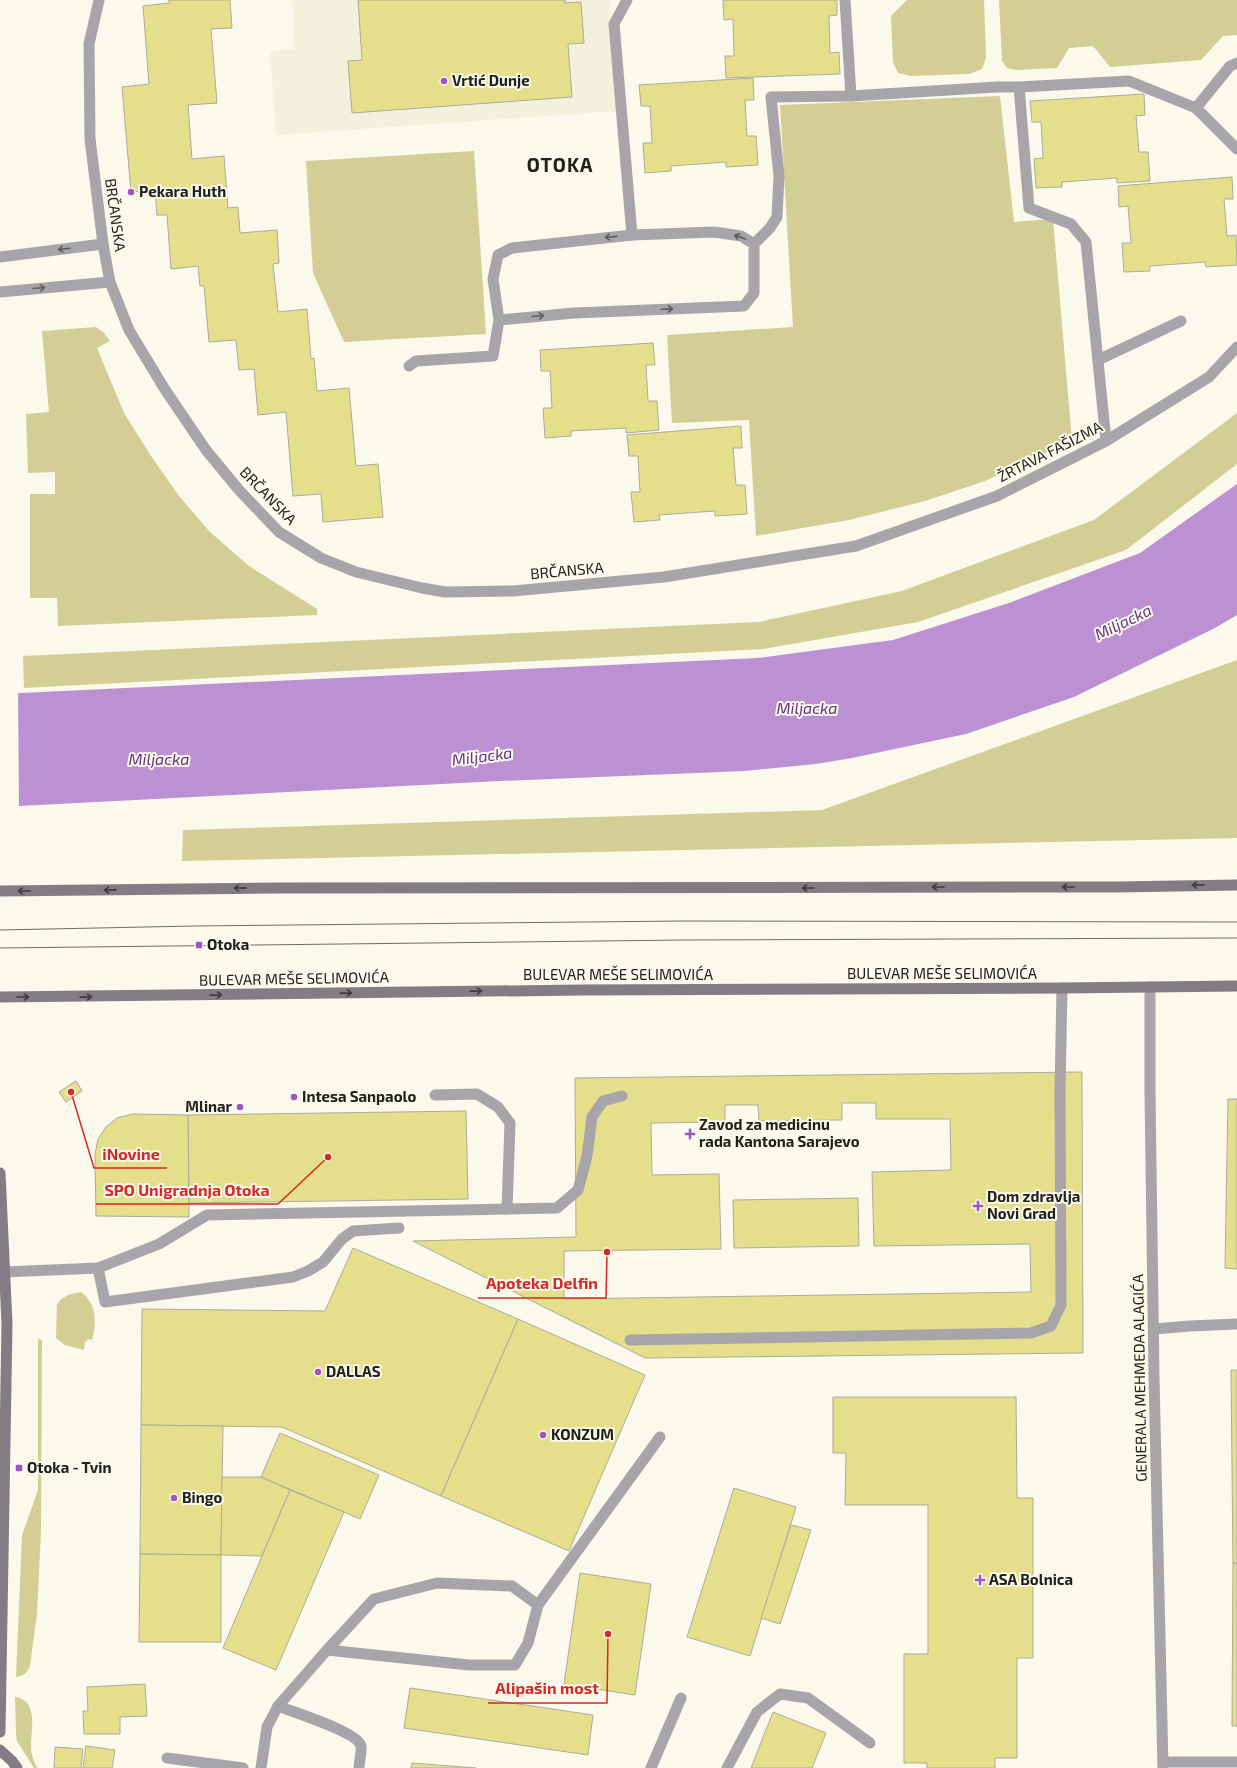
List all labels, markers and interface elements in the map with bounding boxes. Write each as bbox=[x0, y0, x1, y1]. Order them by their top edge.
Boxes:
place label: Vrtić Dunje bbox=[452, 71, 530, 89]
marker: Vrtić Dunje bbox=[439, 76, 449, 86]
district label: OTOKA bbox=[527, 153, 593, 176]
street label: BRČANSKA bbox=[102, 177, 130, 253]
place label: Pekara Huth bbox=[139, 182, 226, 200]
marker: Pekara Huth bbox=[126, 187, 136, 197]
one-way arrow bbox=[733, 233, 746, 240]
one-way arrow bbox=[604, 234, 617, 241]
one-way arrow bbox=[58, 245, 71, 253]
one-way arrow bbox=[32, 285, 45, 292]
one-way arrow bbox=[660, 306, 673, 313]
one-way arrow bbox=[531, 313, 544, 320]
street label: ŽRTAVA FAŠIZMA bbox=[994, 417, 1106, 485]
street label: BRČANSKA bbox=[237, 463, 301, 529]
street label: BRČANSKA bbox=[529, 558, 605, 582]
water label: Miljacka bbox=[1091, 600, 1155, 644]
water label: Miljacka bbox=[777, 698, 837, 718]
water label: Miljacka bbox=[451, 742, 513, 770]
water label: Miljacka bbox=[129, 749, 189, 769]
one-way arrow bbox=[1192, 882, 1205, 889]
one-way arrow bbox=[932, 883, 945, 891]
one-way arrow bbox=[1062, 883, 1075, 891]
one-way arrow bbox=[234, 884, 247, 892]
one-way arrow bbox=[802, 884, 815, 892]
one-way arrow bbox=[104, 886, 117, 894]
one-way arrow bbox=[18, 887, 31, 895]
place label: Otoka bbox=[207, 935, 249, 953]
marker: Otoka bbox=[194, 940, 204, 950]
street label: BULEVAR MEŠE SELIMOVIĆA bbox=[847, 964, 1038, 982]
street label: BULEVAR MEŠE SELIMOVIĆA bbox=[523, 965, 714, 983]
street label: BULEVAR MEŠE SELIMOVIĆA bbox=[199, 967, 390, 989]
one-way arrow bbox=[469, 987, 482, 995]
one-way arrow bbox=[339, 989, 352, 997]
one-way arrow bbox=[209, 991, 222, 999]
one-way arrow bbox=[16, 993, 29, 1001]
one-way arrow bbox=[79, 993, 92, 1001]
place label: Intesa Sanpaolo bbox=[302, 1087, 416, 1105]
marker: Intesa Sanpaolo bbox=[289, 1092, 299, 1102]
place label: Mlinar bbox=[185, 1097, 233, 1115]
marker: Mlinar bbox=[235, 1102, 245, 1112]
place label: Zavod za medicinu rada Kantona Sarajevo bbox=[699, 1115, 860, 1150]
marker: Zavod za medicinu rada Kantona Sarajevo bbox=[684, 1128, 696, 1140]
callout: iNovine bbox=[94, 1140, 167, 1168]
text: iNovine bbox=[102, 1144, 160, 1163]
callout: SPO Unigradnja Otoka bbox=[96, 1176, 278, 1204]
text: SPO Unigradnja Otoka bbox=[104, 1180, 270, 1199]
place label: Dom zdravlja Novi Grad bbox=[987, 1187, 1080, 1222]
marker: Dom zdravlja Novi Grad bbox=[972, 1200, 984, 1212]
callout: Apoteka Delfin bbox=[478, 1270, 606, 1298]
text: Apoteka Delfin bbox=[486, 1273, 598, 1292]
street label: GENERALA MEHMEDA ALAGIĆA bbox=[1128, 1273, 1150, 1482]
place label: DALLAS bbox=[326, 1362, 381, 1380]
marker: DALLAS bbox=[313, 1367, 323, 1377]
place label: KONZUM bbox=[551, 1425, 614, 1443]
marker: KONZUM bbox=[538, 1430, 548, 1440]
place label: Otoka - Tvin bbox=[27, 1458, 111, 1476]
marker: Otoka - Tvin bbox=[14, 1463, 24, 1473]
place label: Bingo bbox=[182, 1488, 222, 1506]
marker: Bingo bbox=[169, 1493, 179, 1503]
place label: ASA Bolnica bbox=[989, 1570, 1073, 1588]
marker: ASA Bolnica bbox=[974, 1574, 986, 1586]
callout: Alipašin most bbox=[488, 1675, 607, 1703]
text: Alipašin most bbox=[495, 1678, 599, 1697]

